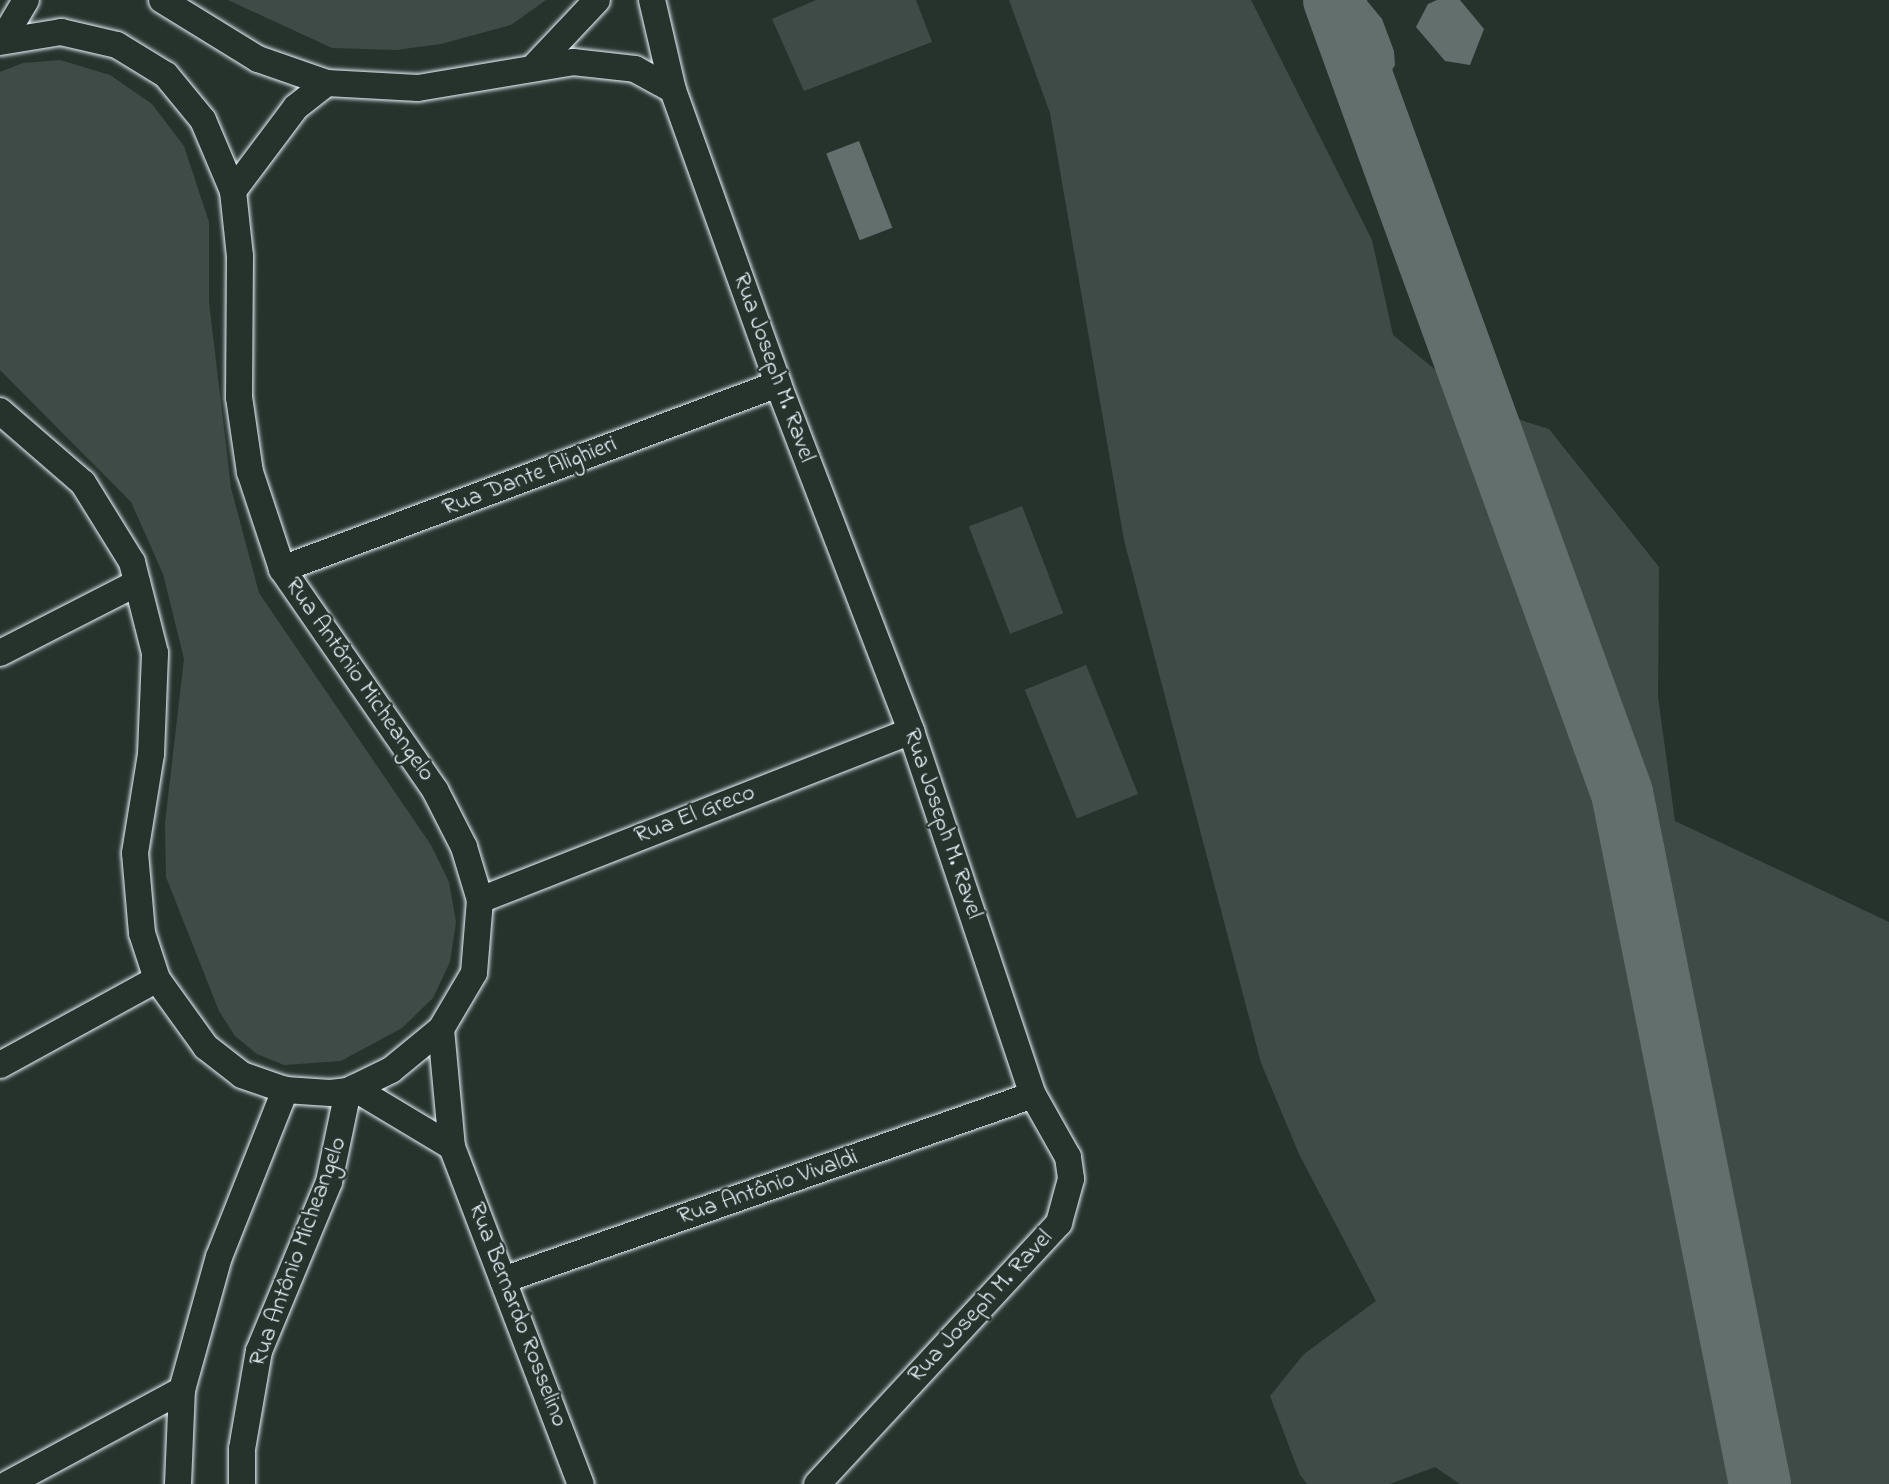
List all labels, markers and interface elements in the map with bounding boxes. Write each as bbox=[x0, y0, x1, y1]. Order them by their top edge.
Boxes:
street label: Rua Joseph M. Ravel bbox=[725, 269, 821, 467]
street label: Rua Dante Alighieri bbox=[439, 431, 621, 523]
street label: Rua Antônio Micheangelo bbox=[278, 573, 440, 787]
street label: Rua Joseph M. Ravel bbox=[896, 725, 988, 923]
street label: Rua El Greco bbox=[631, 779, 759, 851]
street label: Rua Antônio Micheangelo bbox=[244, 1133, 354, 1371]
street label: Rua Antônio Vivaldi bbox=[674, 1144, 862, 1232]
street label: Rua Bernardo Rosselino bbox=[461, 1199, 573, 1431]
street label: Rua Joseph M. Ravel bbox=[903, 1224, 1059, 1390]

